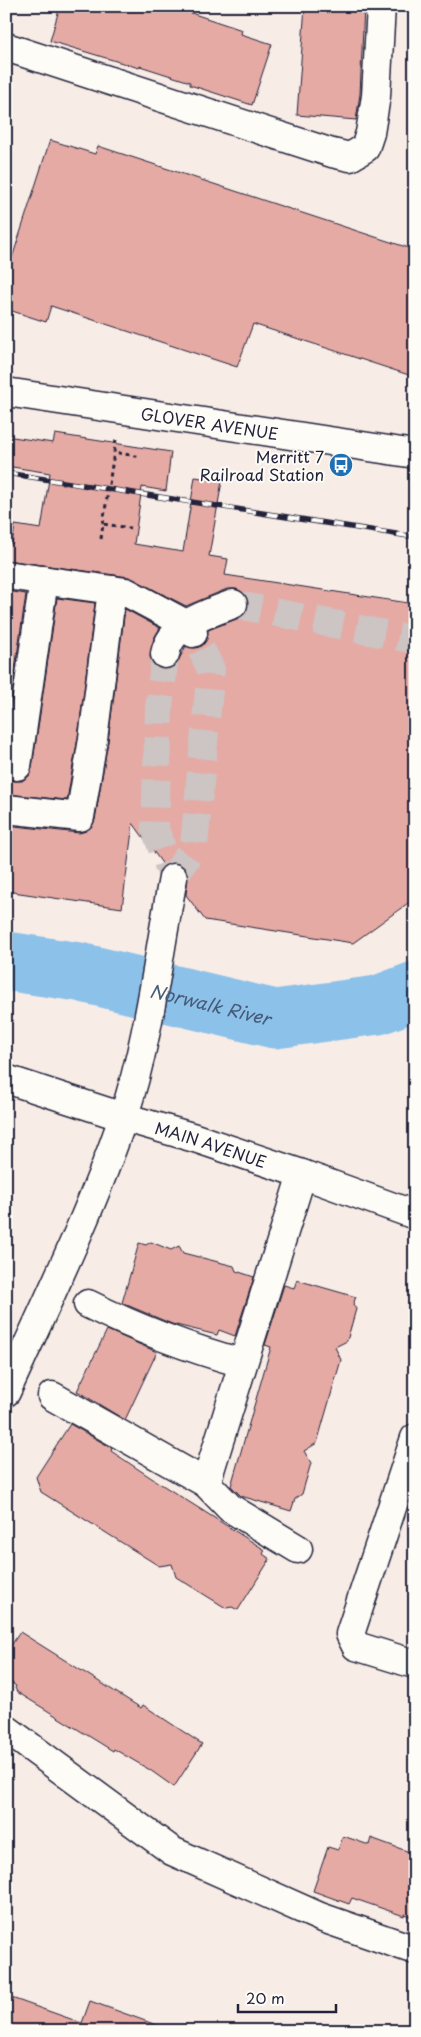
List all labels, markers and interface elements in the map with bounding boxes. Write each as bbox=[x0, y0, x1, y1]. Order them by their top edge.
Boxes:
street label: GLOVER AVENUE bbox=[139, 401, 280, 445]
place label: Merritt 7 Railroad Station bbox=[199, 444, 324, 486]
bus stop icon: Merritt 7 Railroad Station bbox=[328, 452, 354, 478]
water label: Norwalk River bbox=[147, 976, 276, 1032]
street label: MAIN AVENUE bbox=[152, 1115, 270, 1173]
scale bar bbox=[238, 1982, 336, 2014]
text: 20 m bbox=[246, 1986, 285, 2009]

